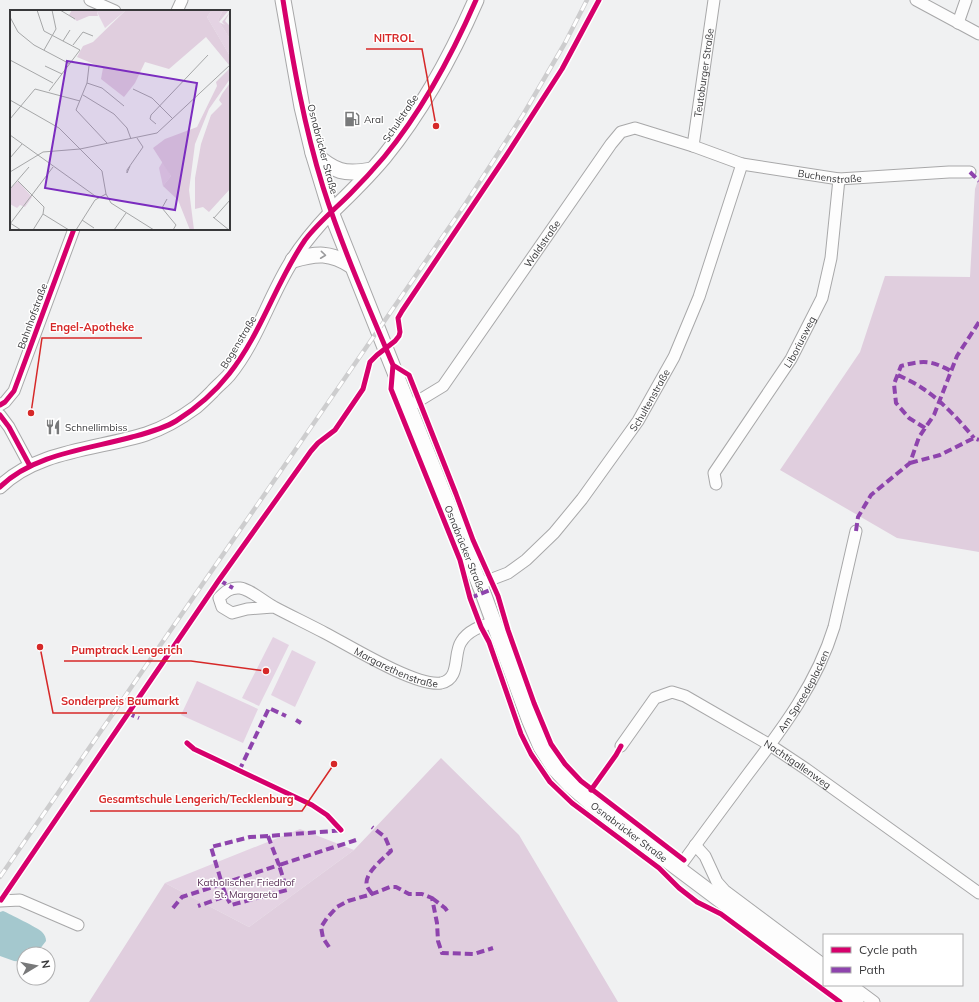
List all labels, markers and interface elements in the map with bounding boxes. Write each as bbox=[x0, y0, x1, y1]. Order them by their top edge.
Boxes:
inset map bbox=[10, 10, 230, 230]
callout: NITROL bbox=[366, 26, 422, 49]
street label: Teutoburger Straße bbox=[691, 27, 717, 118]
text: NITROL bbox=[374, 31, 414, 45]
street label: Schulstraße bbox=[380, 92, 421, 145]
street label: Osnabrücker Straße bbox=[304, 103, 341, 196]
fuel station icon: Aral bbox=[343, 110, 361, 128]
place label: Aral bbox=[364, 113, 383, 126]
street label: Buchenstraße bbox=[797, 167, 862, 186]
street label: Waldstraße bbox=[521, 218, 563, 270]
one-way arrow bbox=[320, 250, 326, 259]
street label: Bahnhofstraße bbox=[15, 281, 50, 351]
street label: Bogenstraße bbox=[218, 313, 259, 371]
street label: Liboriusweg bbox=[781, 314, 819, 370]
callout: Engel-Apotheke bbox=[42, 315, 142, 338]
text: Engel-Apotheke bbox=[50, 320, 134, 334]
street label: Schultenstraße bbox=[627, 367, 673, 434]
restaurant icon: Schnellimbiss bbox=[44, 418, 62, 436]
place label: Schnellimbiss bbox=[65, 421, 128, 434]
street label: Osnabrücker Straße bbox=[442, 503, 488, 594]
callout: Pumptrack Lengerich bbox=[64, 638, 191, 661]
text: Pumptrack Lengerich bbox=[71, 643, 183, 657]
street label: Margarethenstraße bbox=[352, 644, 438, 690]
street label: Am Spreedeplacken bbox=[775, 648, 832, 735]
callout: Sonderpreis Baumarkt bbox=[53, 690, 187, 713]
text: Sonderpreis Baumarkt bbox=[61, 694, 179, 708]
street label: Nachtigallenweg bbox=[762, 737, 833, 792]
callout: Gesamtschule Lengerich/Tecklenburg bbox=[90, 788, 302, 811]
text: Gesamtschule Lengerich/Tecklenburg bbox=[98, 792, 294, 806]
street label: Osnabrücker Straße bbox=[588, 799, 670, 865]
park label: Katholischer Friedhof St. Margareta bbox=[197, 876, 295, 901]
legend bbox=[823, 934, 963, 986]
text: Cycle path bbox=[859, 942, 917, 957]
north arrow bbox=[16, 946, 56, 986]
text: N bbox=[38, 959, 53, 970]
text: Path bbox=[859, 962, 885, 977]

